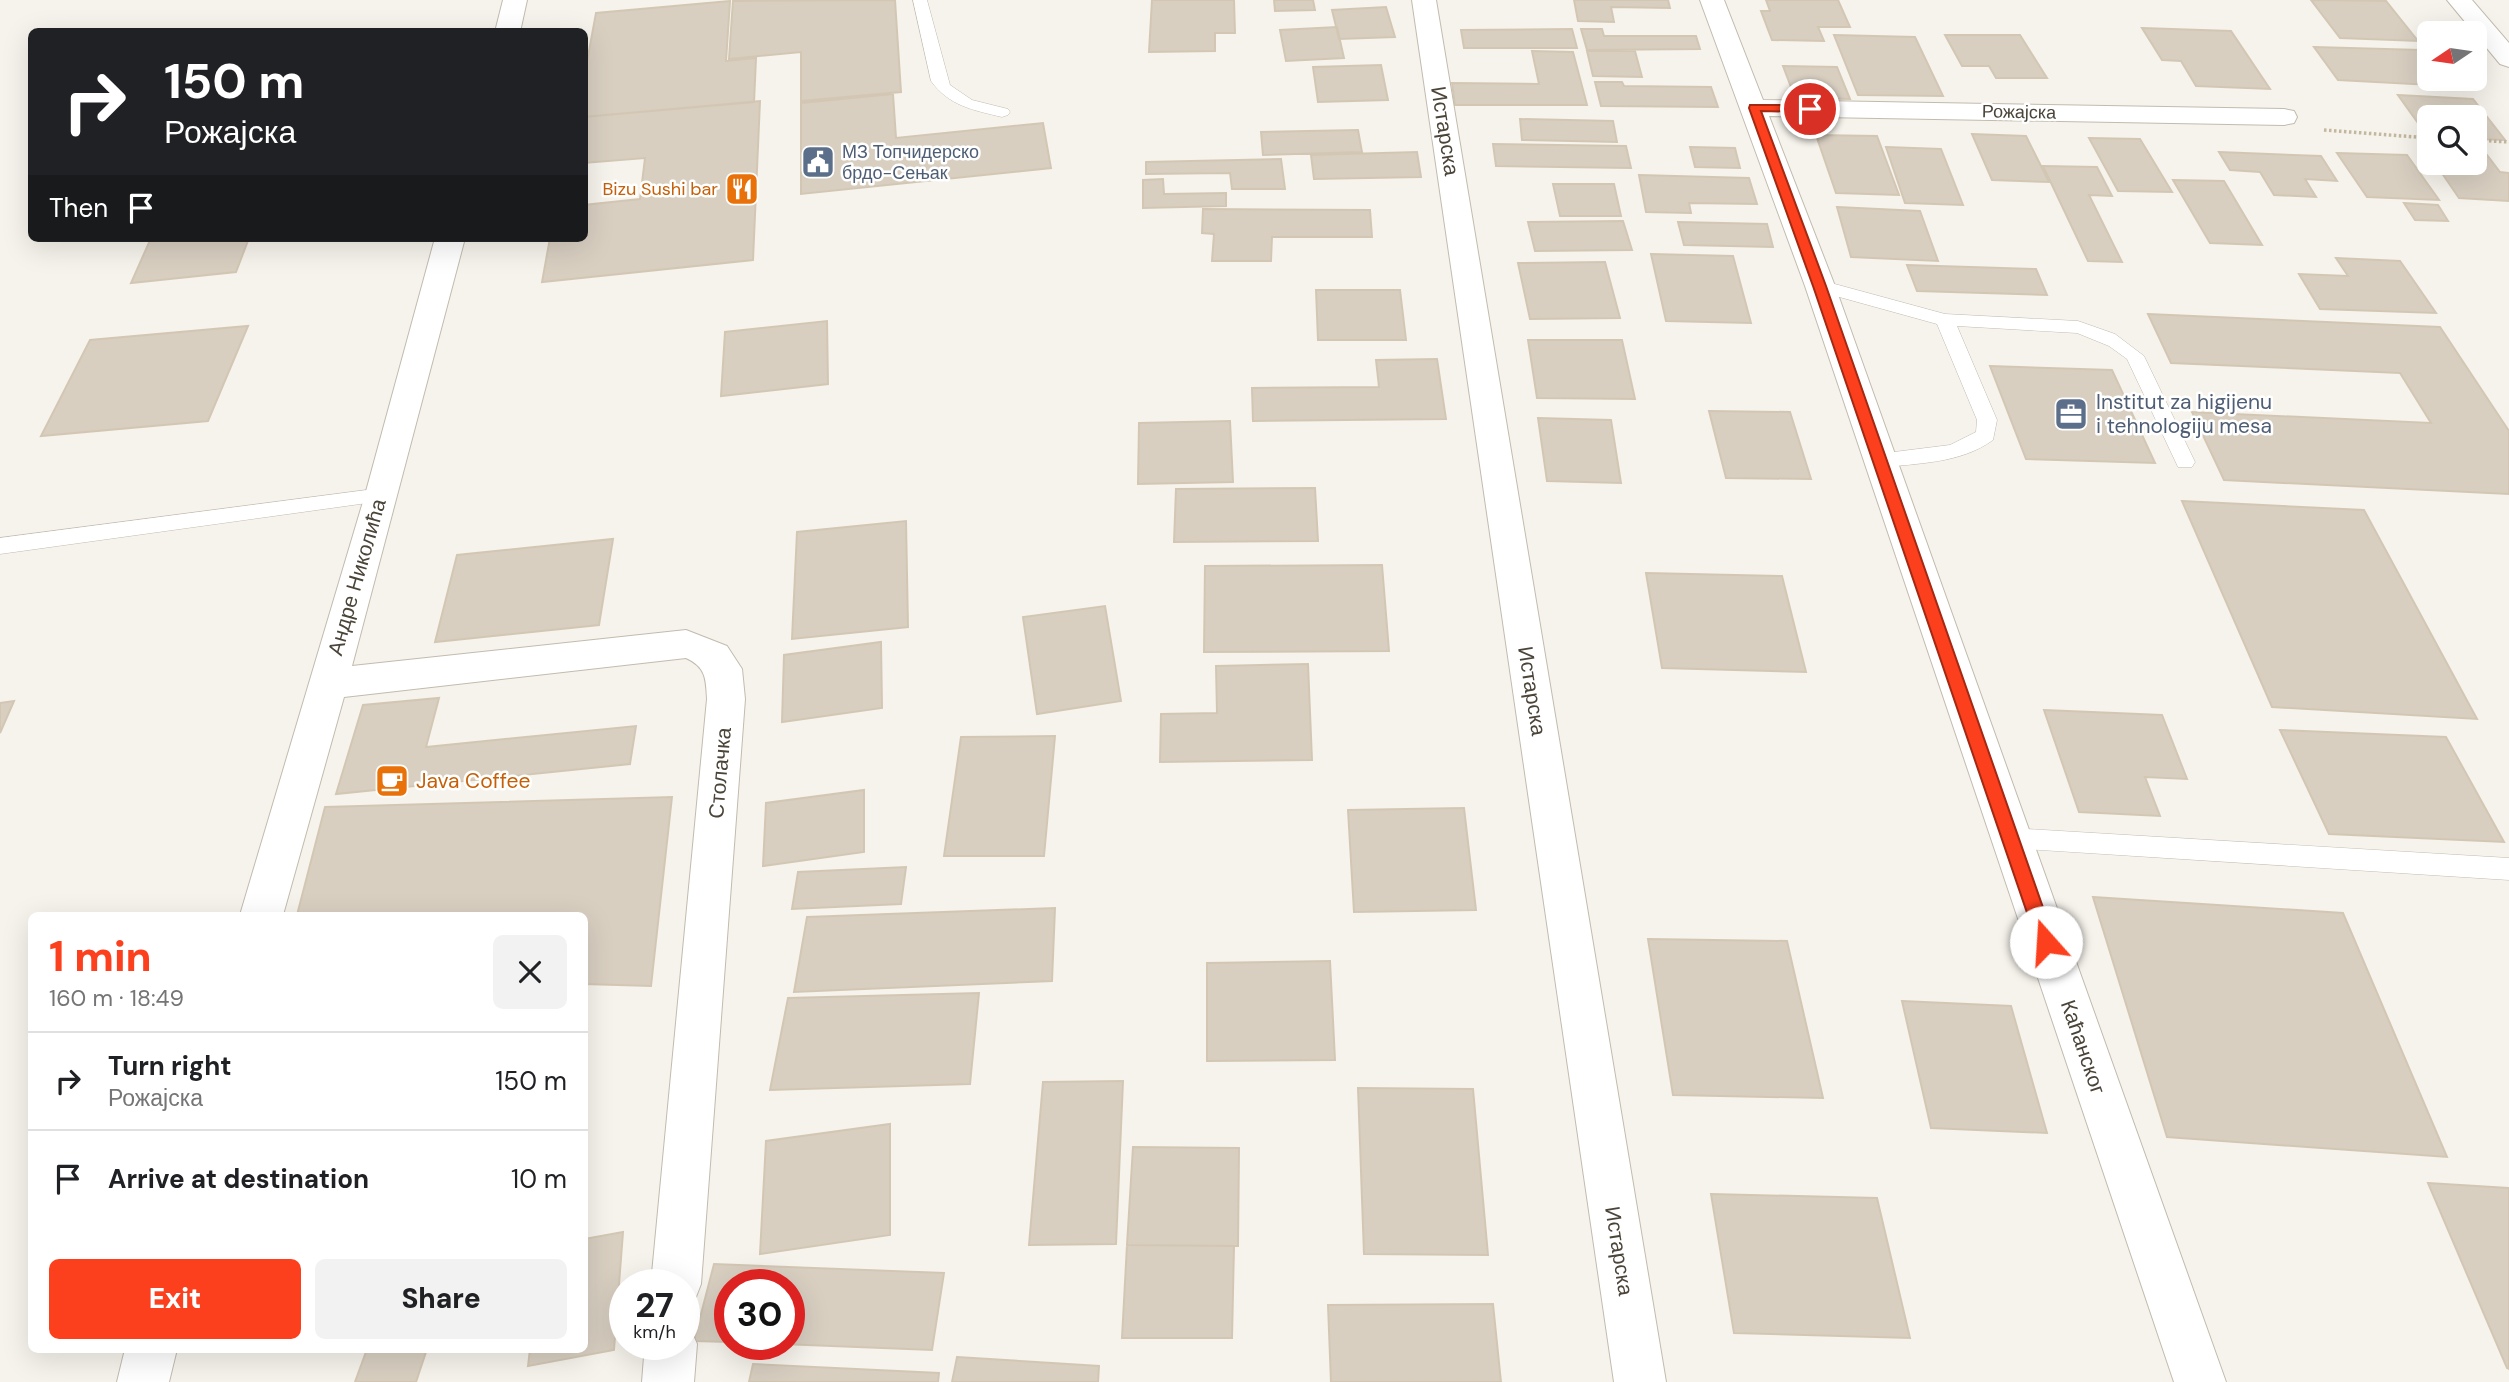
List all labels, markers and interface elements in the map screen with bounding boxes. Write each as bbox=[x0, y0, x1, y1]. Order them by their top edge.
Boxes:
north arrow bbox=[2417, 21, 2487, 91]
map controls bbox=[2417, 21, 2487, 175]
text: 150 m bbox=[164, 49, 304, 113]
icon: right bbox=[49, 56, 140, 147]
pin bbox=[1780, 79, 1840, 139]
street label: Истарска bbox=[1424, 84, 1466, 178]
icon: arrive bbox=[1791, 90, 1829, 128]
street label: Рожајска bbox=[1982, 99, 2057, 125]
button: search bbox=[2417, 105, 2487, 175]
text: Рожајска bbox=[164, 111, 296, 153]
place label: МЗ Топчидерско брдо-Сењак bbox=[842, 140, 979, 185]
public building icon: МЗ Топчидерско брдо-Сењак bbox=[799, 143, 837, 181]
restaurant icon: Bizu Sushi bar bbox=[723, 170, 761, 208]
place label: Bizu Sushi bar bbox=[603, 177, 718, 201]
icon: arrive bbox=[122, 189, 160, 227]
text: Then bbox=[49, 191, 108, 225]
place label: Institut za higijenu i tehnologiju mesa bbox=[2096, 388, 2272, 440]
office icon: Institut za higijenu i tehnologiju mesa bbox=[2052, 395, 2090, 433]
street label: Андре Николића bbox=[321, 495, 393, 659]
street label: Истарска bbox=[1511, 644, 1553, 738]
street label: Столачка bbox=[702, 726, 738, 820]
cafe icon: Java Coffee bbox=[373, 762, 411, 800]
place label: Java Coffee bbox=[416, 767, 530, 795]
position arrow bbox=[2009, 905, 2083, 979]
text: 1 min bbox=[49, 929, 152, 984]
button: close bbox=[493, 935, 567, 1009]
text: 160 m · 18:49 bbox=[49, 983, 184, 1013]
street label: Каћанског bbox=[2054, 996, 2112, 1098]
text: Turn right bbox=[108, 1049, 232, 1083]
icon: right bbox=[49, 1062, 87, 1100]
text: 150 m bbox=[495, 1064, 567, 1098]
text: Рожајска bbox=[108, 1083, 203, 1113]
icon: arrive bbox=[49, 1160, 87, 1198]
text: Arrive at destination bbox=[108, 1162, 369, 1196]
text: 10 m bbox=[511, 1162, 567, 1196]
street label: Истарска bbox=[1598, 1204, 1640, 1298]
button: Exit bbox=[49, 1259, 301, 1339]
button: Share bbox=[315, 1259, 567, 1339]
speed limit sign: 30 bbox=[714, 1269, 805, 1360]
text: 27 bbox=[635, 1282, 674, 1328]
text: km/h bbox=[633, 1320, 676, 1344]

